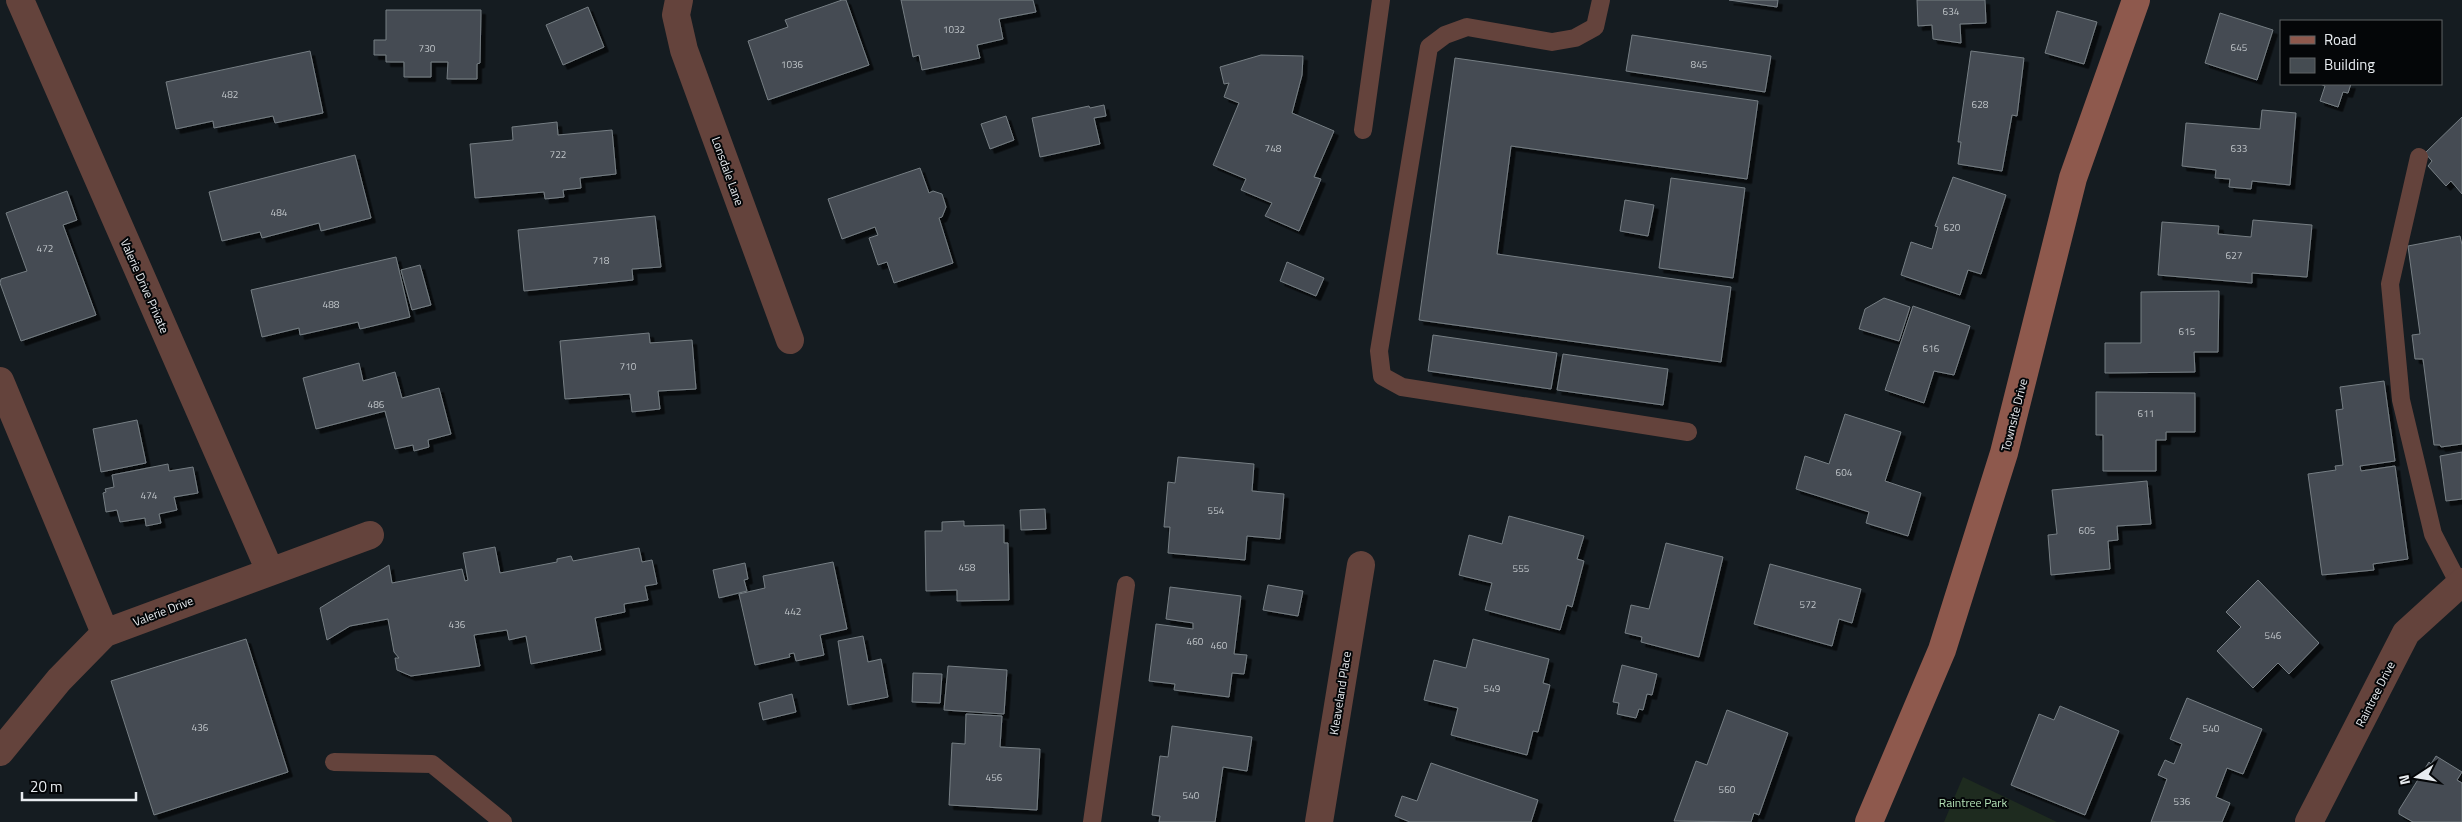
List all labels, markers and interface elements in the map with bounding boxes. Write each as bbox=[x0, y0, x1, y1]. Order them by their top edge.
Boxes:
house number: 634 bbox=[1943, 4, 1960, 19]
legend bbox=[2280, 20, 2442, 85]
house number: 1032 bbox=[943, 22, 965, 37]
text: Road bbox=[2324, 28, 2356, 51]
house number: 645 bbox=[2231, 40, 2248, 55]
house number: 730 bbox=[419, 41, 436, 56]
text: Building bbox=[2324, 53, 2375, 76]
house number: 1036 bbox=[781, 57, 804, 72]
house number: 845 bbox=[1691, 57, 1708, 72]
house number: 482 bbox=[222, 87, 238, 102]
house number: 628 bbox=[1972, 97, 1989, 112]
street label: Lonsdale Lane bbox=[707, 134, 749, 208]
house number: 748 bbox=[1265, 141, 1282, 156]
house number: 633 bbox=[2231, 141, 2247, 156]
house number: 722 bbox=[550, 147, 566, 162]
house number: 484 bbox=[271, 205, 288, 220]
house number: 620 bbox=[1944, 220, 1961, 235]
street label: Valerie Drive Private bbox=[116, 236, 174, 336]
house number: 472 bbox=[37, 241, 53, 256]
house number: 627 bbox=[2226, 248, 2242, 263]
house number: 718 bbox=[593, 253, 610, 268]
house number: 488 bbox=[323, 297, 340, 312]
house number: 615 bbox=[2179, 324, 2196, 339]
house number: 616 bbox=[1923, 341, 1940, 356]
house number: 710 bbox=[620, 359, 637, 374]
street label: Townsite Drive bbox=[1996, 377, 2032, 453]
house number: 486 bbox=[368, 397, 385, 412]
house number: 611 bbox=[2138, 406, 2154, 421]
house number: 604 bbox=[1836, 465, 1853, 480]
house number: 474 bbox=[141, 488, 158, 503]
house number: 554 bbox=[1208, 503, 1225, 518]
house number: 605 bbox=[2079, 523, 2096, 538]
house number: 458 bbox=[959, 560, 976, 575]
house number: 555 bbox=[1513, 561, 1530, 576]
street label: Valerie Drive bbox=[130, 591, 196, 631]
house number: 572 bbox=[1800, 597, 1816, 612]
house number: 442 bbox=[785, 604, 801, 619]
house number: 436 bbox=[449, 617, 466, 632]
house number: 546 bbox=[2265, 628, 2282, 643]
house number: 460 bbox=[1187, 634, 1204, 649]
house number: 460 bbox=[1211, 638, 1228, 653]
street label: Kleaveland Place bbox=[1324, 650, 1356, 736]
street label: Raintree Drive bbox=[2350, 658, 2400, 730]
house number: 549 bbox=[1484, 681, 1501, 696]
house number: 436 bbox=[192, 720, 209, 735]
house number: 540 bbox=[2203, 721, 2220, 736]
north arrow bbox=[2392, 752, 2442, 802]
scale bar bbox=[22, 770, 136, 802]
house number: 456 bbox=[986, 770, 1003, 785]
text: N bbox=[2393, 773, 2415, 787]
text: 20 m bbox=[30, 775, 63, 798]
house number: 560 bbox=[1719, 782, 1736, 797]
house number: 540 bbox=[1183, 788, 1200, 803]
park label: Raintree Park bbox=[1939, 793, 2007, 812]
house number: 536 bbox=[2174, 794, 2191, 809]

